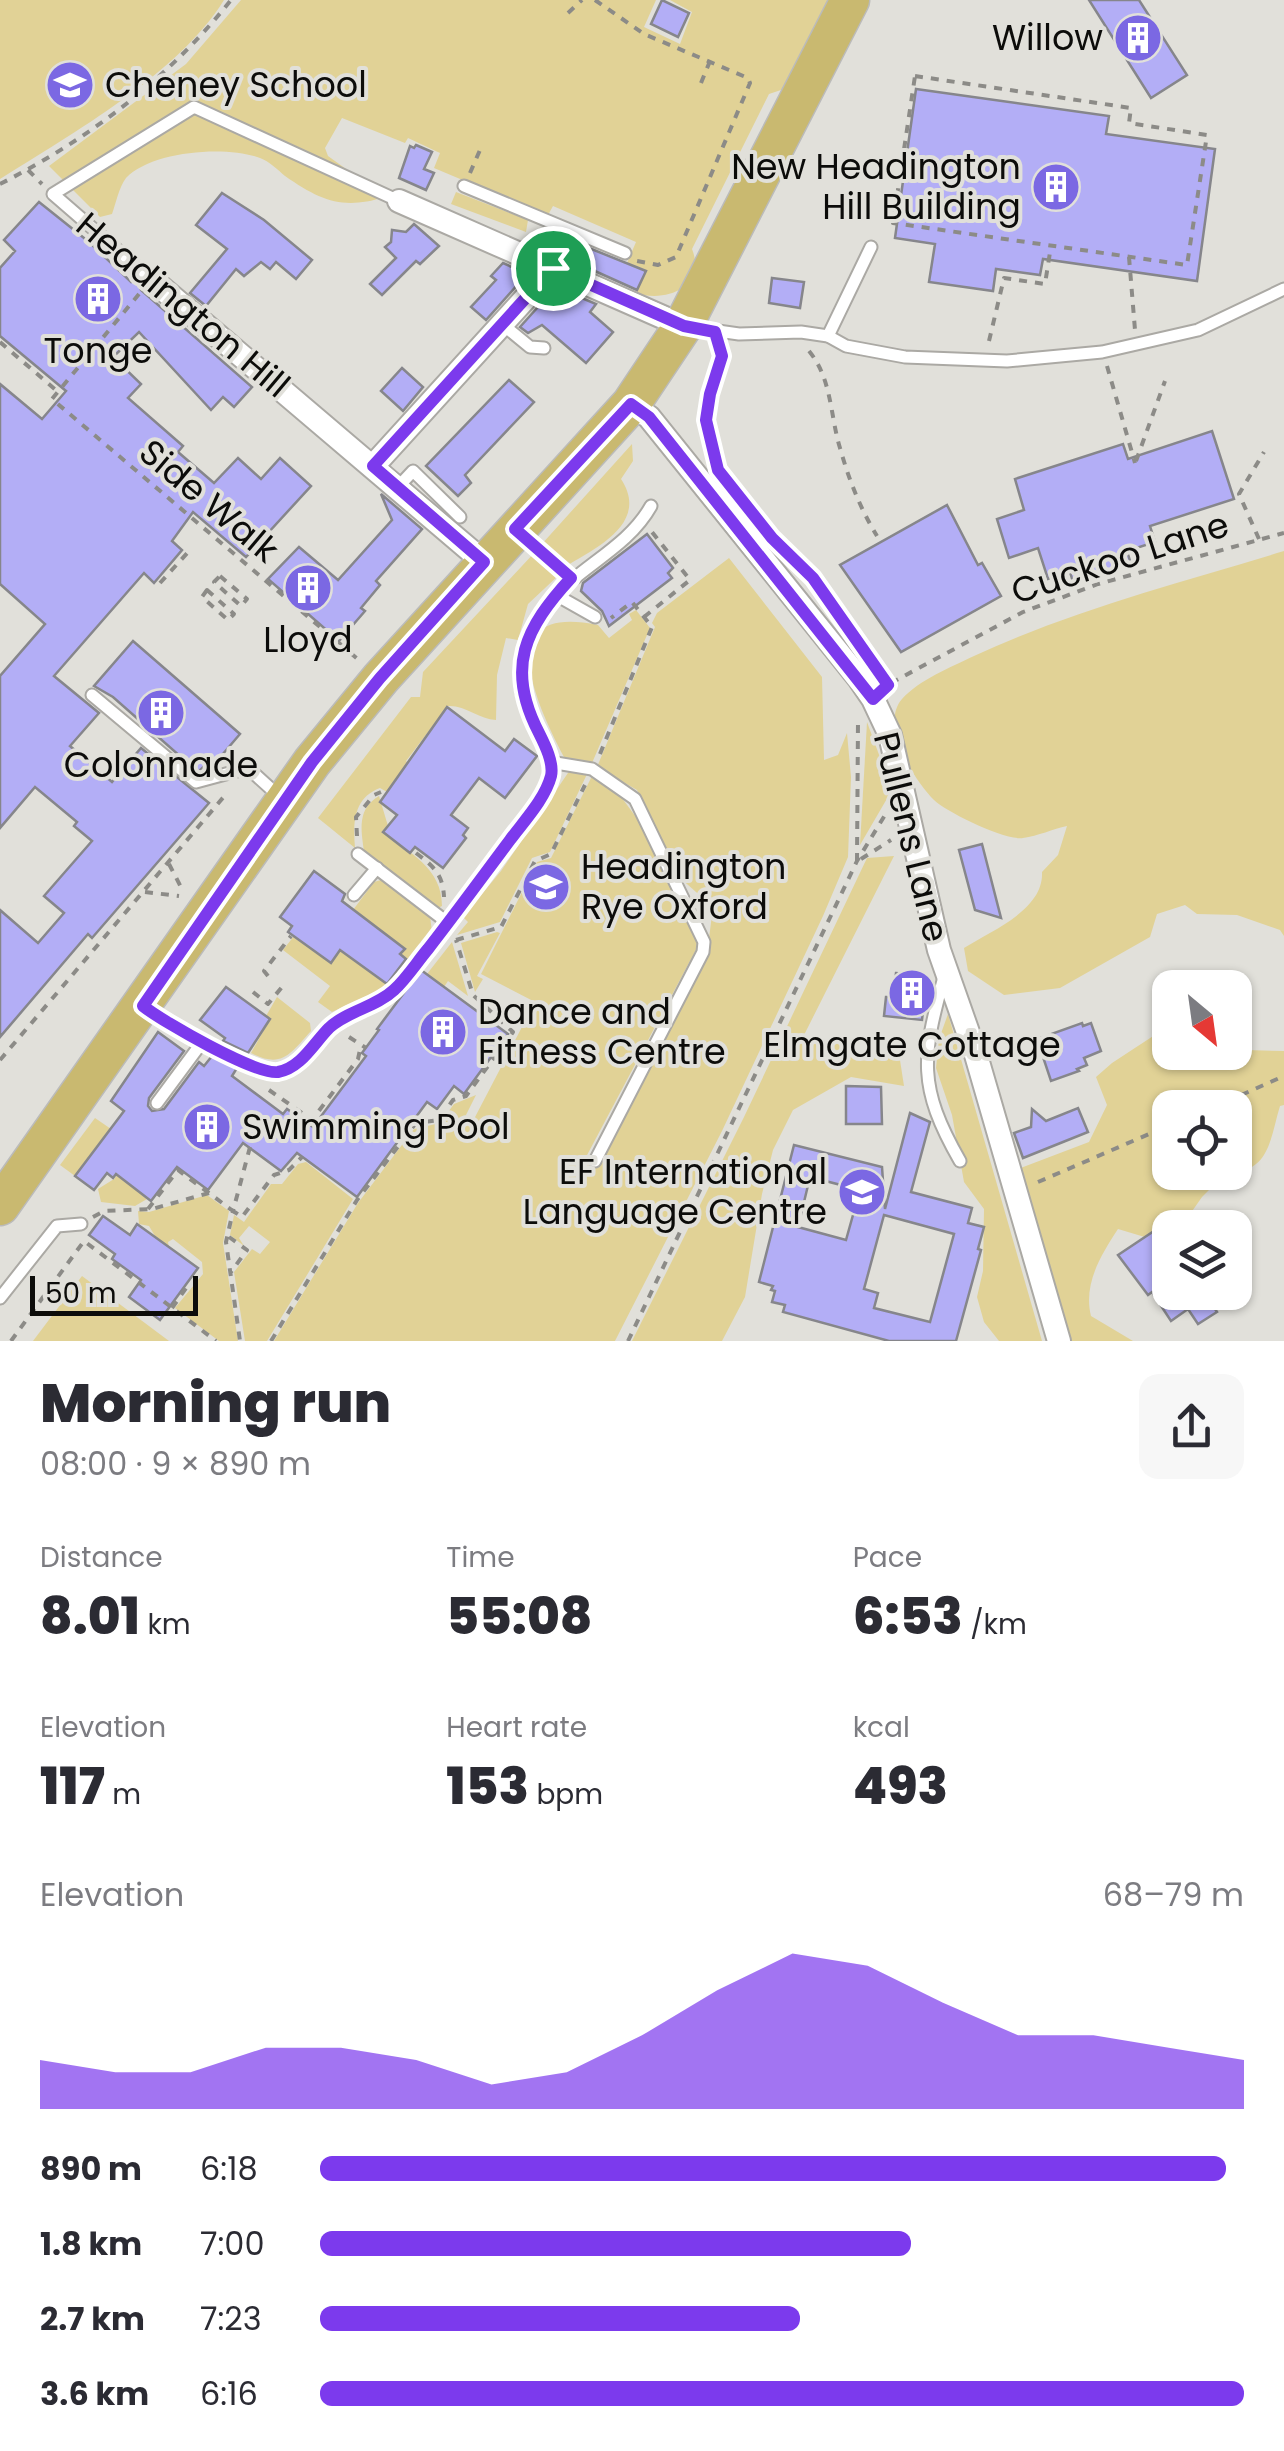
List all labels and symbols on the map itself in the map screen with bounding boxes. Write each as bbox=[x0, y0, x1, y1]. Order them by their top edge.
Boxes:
building icon: Willow bbox=[1112, 12, 1164, 64]
place label: Willow bbox=[992, 13, 1103, 62]
school or university icon: Cheney School bbox=[44, 59, 96, 111]
place label: Cheney School bbox=[105, 60, 367, 109]
place label: New Headington Hill Building bbox=[731, 142, 1021, 231]
building icon: New Headington Hill Building bbox=[1030, 161, 1082, 213]
street label: Headington Hill bbox=[66, 201, 301, 409]
pin bbox=[511, 226, 596, 311]
building icon: Tonge bbox=[72, 273, 124, 325]
place label: Tonge bbox=[43, 326, 153, 375]
street label: Side Walk bbox=[129, 428, 290, 573]
street label: Cuckoo Lane bbox=[1005, 499, 1235, 616]
building icon: Lloyd bbox=[282, 562, 334, 614]
place label: Lloyd bbox=[263, 615, 353, 664]
building icon: Colonnade bbox=[135, 687, 187, 739]
street label: Pullens Lane bbox=[862, 727, 961, 947]
place label: Colonnade bbox=[64, 740, 258, 789]
place label: Headington Rye Oxford bbox=[581, 842, 786, 931]
school or university icon: Headington Rye Oxford bbox=[520, 861, 572, 913]
building icon: Elmgate Cottage bbox=[886, 967, 938, 1019]
north arrow bbox=[1152, 970, 1252, 1070]
place label: Dance and Fitness Centre bbox=[478, 987, 726, 1076]
building icon: Dance and Fitness Centre bbox=[417, 1006, 469, 1058]
place label: Elmgate Cottage bbox=[763, 1020, 1061, 1069]
building icon: Swimming Pool bbox=[181, 1101, 233, 1153]
place label: Swimming Pool bbox=[242, 1102, 510, 1151]
place label: EF International Language Centre bbox=[523, 1147, 827, 1236]
school or university icon: EF International Language Centre bbox=[836, 1166, 888, 1218]
scale bar bbox=[30, 1271, 198, 1316]

